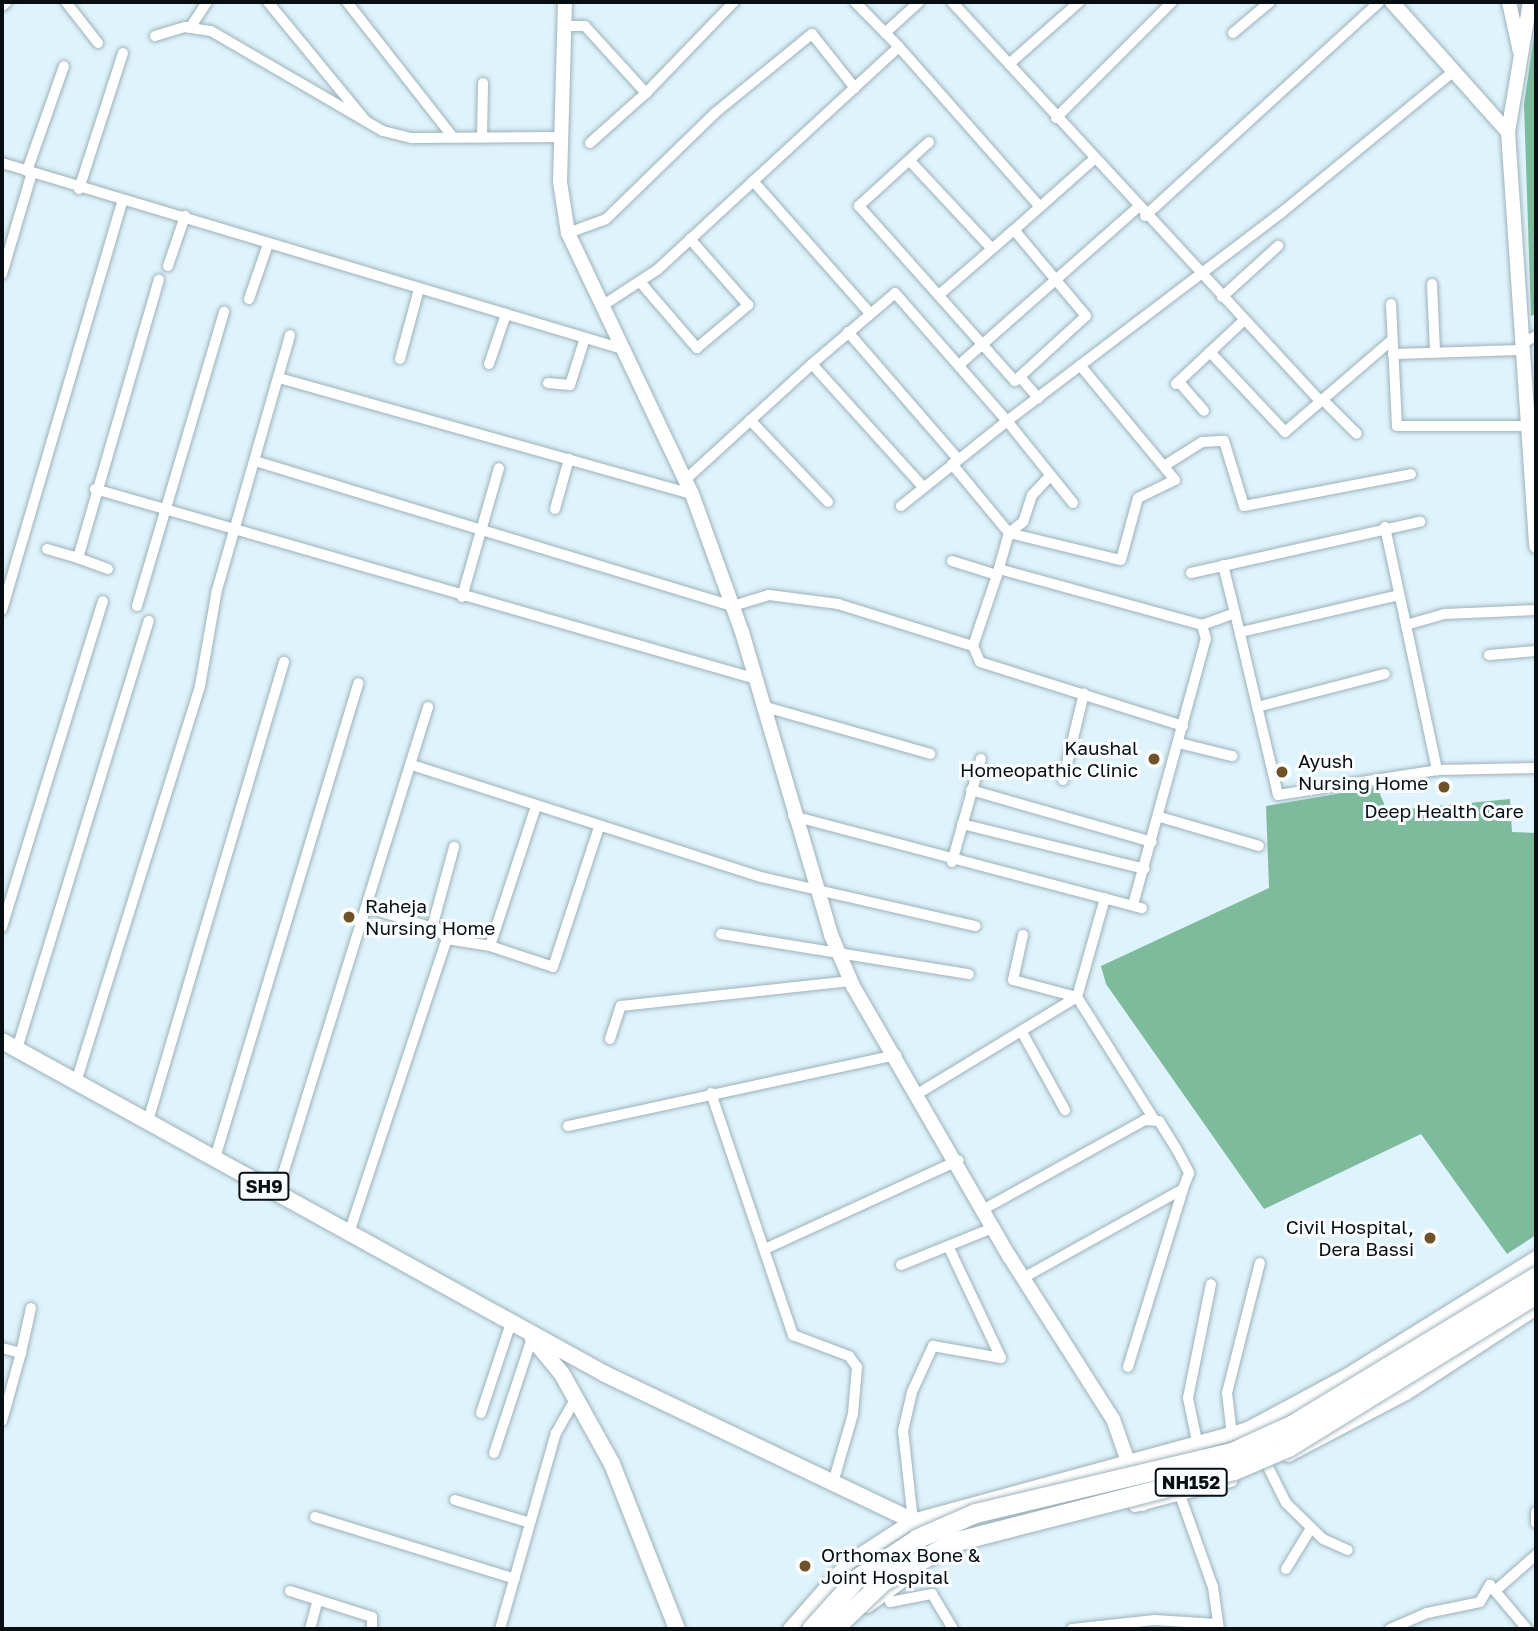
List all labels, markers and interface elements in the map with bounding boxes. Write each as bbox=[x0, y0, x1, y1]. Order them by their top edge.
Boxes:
place label: Kaushal Homeopathic Clinic bbox=[960, 737, 1138, 781]
marker: Kaushal Homeopathic Clinic bbox=[1144, 749, 1164, 769]
place label: Ayush Nursing Home bbox=[1298, 750, 1428, 794]
marker: Ayush Nursing Home bbox=[1272, 762, 1292, 782]
marker: Deep Health Care bbox=[1434, 777, 1454, 797]
place label: Deep Health Care bbox=[1364, 800, 1524, 822]
place label: Raheja Nursing Home bbox=[365, 895, 495, 939]
marker: Raheja Nursing Home bbox=[339, 907, 359, 927]
road number: SH9 bbox=[238, 1171, 290, 1200]
place label: Civil Hospital, Dera Bassi bbox=[1286, 1216, 1414, 1260]
marker: Civil Hospital, Dera Bassi bbox=[1420, 1228, 1440, 1248]
road number: NH152 bbox=[1154, 1468, 1228, 1497]
place label: Orthomax Bone & Joint Hospital bbox=[821, 1544, 981, 1588]
marker: Orthomax Bone & Joint Hospital bbox=[795, 1556, 815, 1576]

